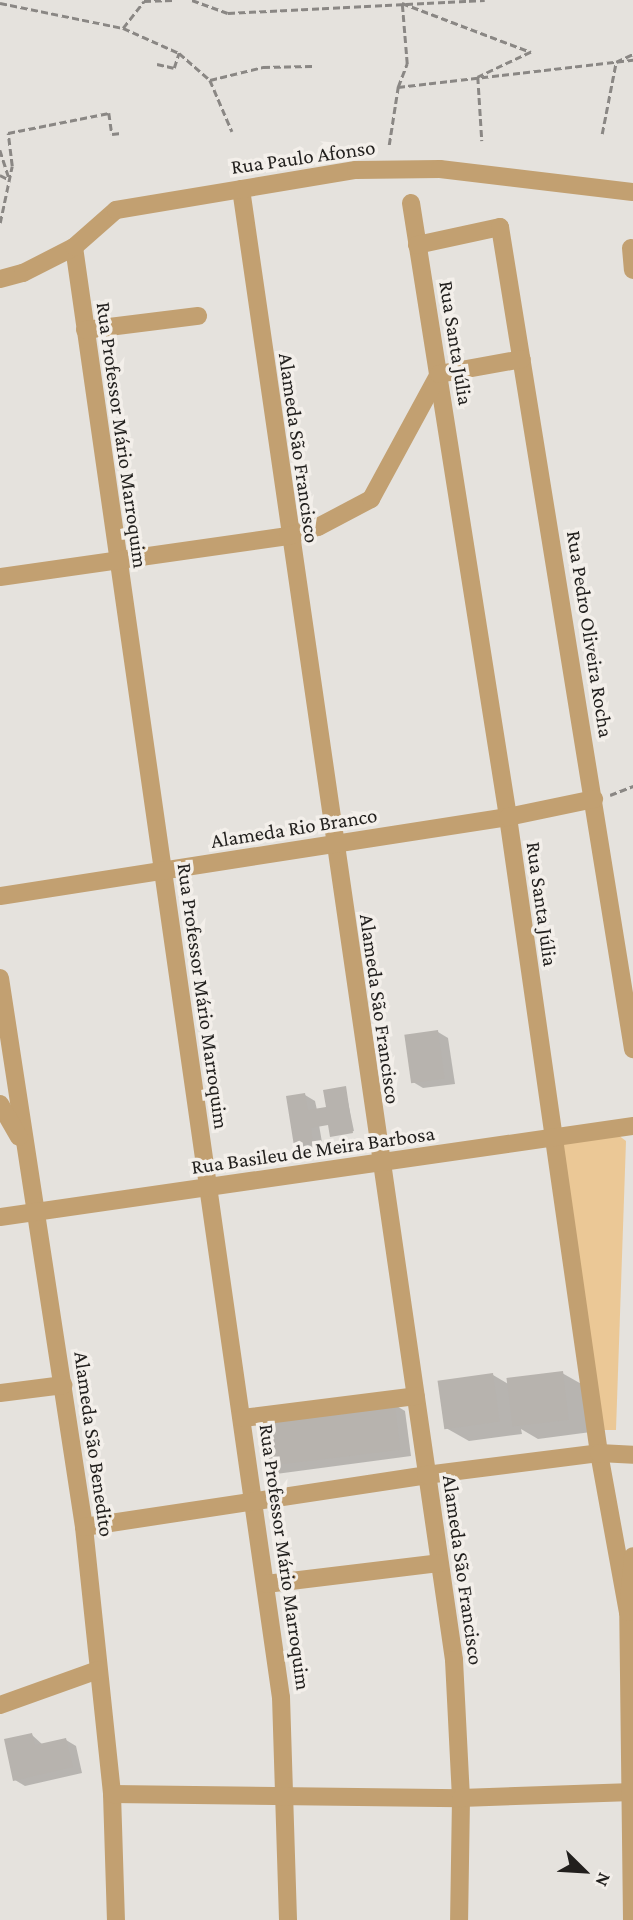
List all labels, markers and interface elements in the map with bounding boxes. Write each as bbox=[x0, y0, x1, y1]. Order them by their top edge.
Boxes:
street label: Rua Paulo Afonso bbox=[229, 134, 377, 180]
street label: Rua Santa Júlia bbox=[434, 279, 478, 407]
street label: Rua Professor Mário Marroquim bbox=[91, 300, 153, 570]
street label: Alameda São Francisco bbox=[273, 351, 325, 545]
street label: Rua Pedro Oliveira Rocha bbox=[561, 529, 619, 739]
street label: Alameda Rio Branco bbox=[209, 802, 379, 854]
street label: Rua Santa Júlia bbox=[521, 840, 563, 968]
street label: Rua Professor Mário Marroquim bbox=[172, 861, 234, 1131]
street label: Alameda São Francisco bbox=[354, 912, 406, 1106]
street label: Rua Basileu de Meira Barbosa bbox=[190, 1120, 436, 1180]
street label: Alameda São Benedito bbox=[69, 1350, 119, 1538]
street label: Rua Professor Mário Marroquim bbox=[254, 1422, 316, 1692]
street label: Alameda São Francisco bbox=[437, 1473, 489, 1667]
north arrow bbox=[549, 1836, 619, 1906]
text: N bbox=[591, 1870, 616, 1890]

